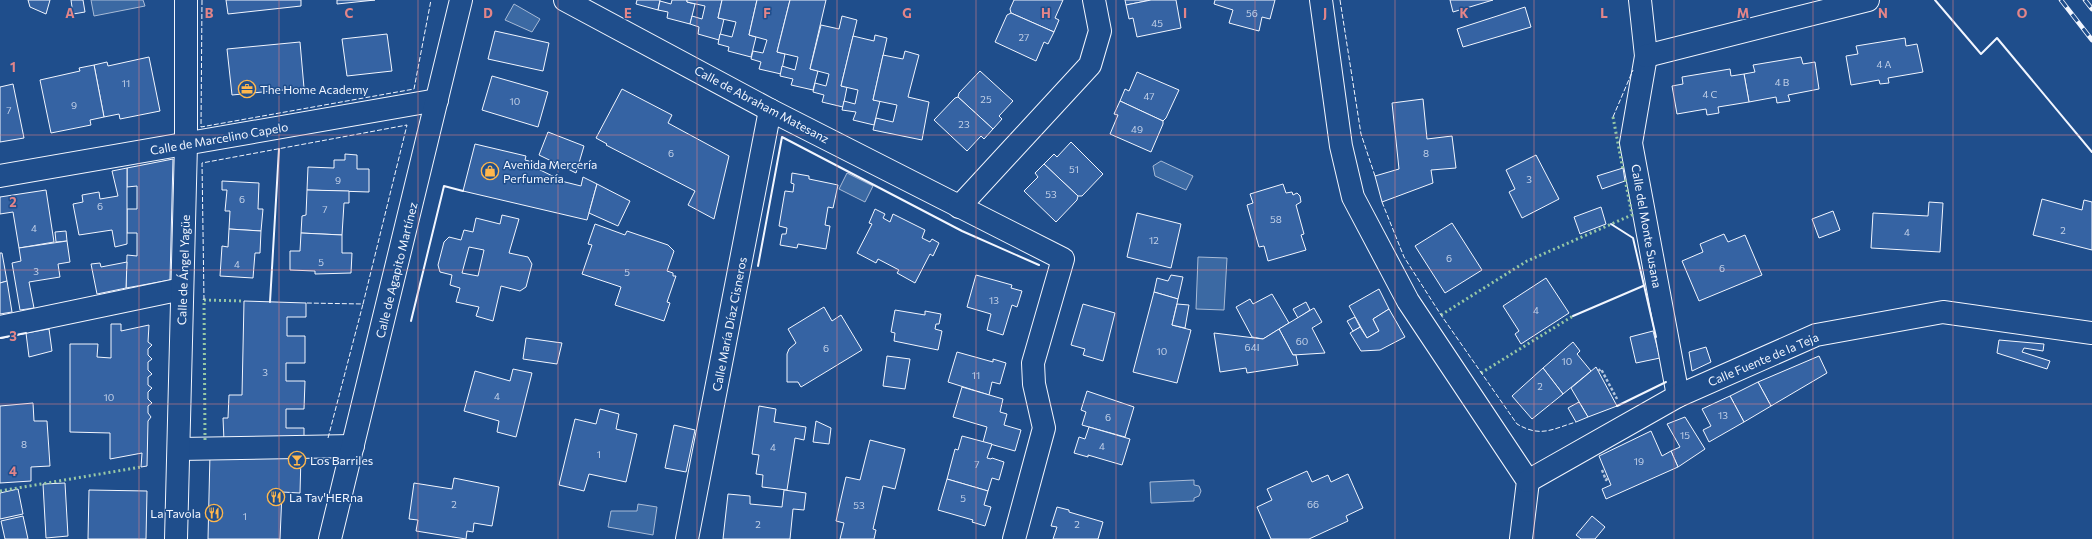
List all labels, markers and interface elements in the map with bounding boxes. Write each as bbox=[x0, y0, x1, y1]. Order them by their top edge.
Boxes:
text: A bbox=[65, 5, 75, 21]
text: B bbox=[205, 5, 214, 21]
text: C bbox=[345, 5, 354, 21]
text: D bbox=[483, 5, 493, 21]
text: E bbox=[624, 5, 632, 21]
text: F bbox=[763, 5, 771, 21]
text: G bbox=[902, 5, 912, 21]
text: H bbox=[1041, 5, 1051, 21]
text: I bbox=[1183, 5, 1187, 21]
text: J bbox=[1323, 5, 1327, 21]
text: K bbox=[1459, 5, 1469, 21]
text: L bbox=[1600, 5, 1608, 21]
text: M bbox=[1737, 5, 1749, 21]
text: N bbox=[1878, 5, 1888, 21]
text: O bbox=[2017, 5, 2028, 21]
house number: 56 bbox=[1246, 7, 1258, 19]
house number: 45 bbox=[1151, 17, 1163, 29]
house number: 27 bbox=[1019, 31, 1029, 43]
house number: 4 A bbox=[1877, 58, 1892, 70]
text: 1 bbox=[10, 59, 16, 75]
street label: Calle de Abraham Matesanz bbox=[692, 63, 832, 146]
house number: 4 B bbox=[1775, 76, 1790, 88]
house number: 11 bbox=[122, 77, 130, 89]
office icon: The Home Academy bbox=[237, 79, 257, 99]
place label: The Home Academy bbox=[260, 82, 368, 96]
house number: 4 C bbox=[1703, 88, 1718, 100]
house number: 47 bbox=[1143, 90, 1155, 102]
house number: 25 bbox=[980, 93, 992, 105]
house number: 10 bbox=[510, 95, 520, 107]
house number: 9 bbox=[71, 99, 77, 111]
house number: 7 bbox=[6, 104, 12, 116]
house number: 23 bbox=[958, 118, 970, 130]
street label: Calle de Marcelino Capelo bbox=[149, 119, 289, 157]
house number: 49 bbox=[1131, 123, 1143, 135]
house number: 6 bbox=[668, 147, 674, 159]
house number: 8 bbox=[1423, 147, 1429, 159]
place label: Avenida Mercería Perfumería bbox=[503, 157, 597, 185]
shop icon: Avenida Mercería Perfumería bbox=[480, 161, 500, 181]
house number: 51 bbox=[1069, 163, 1079, 175]
street label: Calle del Monte Susana bbox=[1629, 163, 1665, 289]
house number: 3 bbox=[1526, 173, 1532, 185]
house number: 9 bbox=[335, 174, 341, 186]
house number: 53 bbox=[1045, 188, 1057, 200]
house number: 6 bbox=[239, 193, 245, 205]
text: 2 bbox=[9, 194, 17, 210]
house number: 6 bbox=[97, 200, 103, 212]
street label: Calle de Agapito Martínez bbox=[372, 201, 420, 339]
house number: 7 bbox=[322, 203, 328, 215]
house number: 58 bbox=[1270, 213, 1282, 225]
street label: Calle de Ángel Yagüe bbox=[174, 215, 192, 325]
house number: 4 bbox=[31, 222, 37, 234]
house number: 2 bbox=[2060, 224, 2066, 236]
house number: 4 bbox=[1904, 226, 1910, 238]
house number: 12 bbox=[1149, 234, 1159, 246]
house number: 6 bbox=[1446, 252, 1452, 264]
street label: Calle María Díaz Cisneros bbox=[709, 255, 749, 393]
house number: 5 bbox=[318, 256, 324, 268]
house number: 4 bbox=[234, 258, 240, 270]
house number: 6 bbox=[1719, 262, 1725, 274]
house number: 3 bbox=[33, 265, 39, 277]
house number: 5 bbox=[624, 266, 630, 278]
house number: 13 bbox=[989, 294, 999, 306]
house number: 4 bbox=[1533, 304, 1539, 316]
text: 3 bbox=[9, 328, 17, 344]
street label: Calle Fuente de la Teja bbox=[1706, 329, 1820, 389]
house number: 60 bbox=[1296, 335, 1308, 347]
house number: 64I bbox=[1245, 341, 1259, 353]
house number: 6 bbox=[823, 342, 829, 354]
house number: 10 bbox=[1157, 345, 1167, 357]
house number: 10 bbox=[1562, 355, 1572, 367]
house number: 3 bbox=[262, 366, 268, 378]
house number: 11 bbox=[972, 369, 980, 381]
house number: 2 bbox=[1537, 380, 1543, 392]
house number: 4 bbox=[494, 390, 500, 402]
house number: 10 bbox=[104, 391, 114, 403]
house number: 13 bbox=[1718, 409, 1728, 421]
house number: 6 bbox=[1105, 411, 1111, 423]
house number: 15 bbox=[1680, 429, 1690, 441]
house number: 8 bbox=[21, 438, 27, 450]
house number: 4 bbox=[1099, 440, 1105, 452]
house number: 4 bbox=[770, 441, 776, 453]
house number: 1 bbox=[597, 448, 601, 460]
bar icon: Los Barriles bbox=[287, 450, 307, 470]
place label: Los Barriles bbox=[310, 453, 373, 467]
house number: 19 bbox=[1634, 455, 1644, 467]
house number: 7 bbox=[974, 458, 980, 470]
text: 4 bbox=[9, 463, 17, 479]
restaurant icon: La Tav'HERna bbox=[266, 487, 286, 507]
place label: La Tav'HERna bbox=[289, 490, 363, 504]
house number: 5 bbox=[960, 492, 966, 504]
house number: 2 bbox=[451, 498, 457, 510]
house number: 66 bbox=[1307, 498, 1319, 510]
house number: 53 bbox=[853, 499, 865, 511]
restaurant icon: La Tavola bbox=[204, 503, 224, 523]
place label: La Tavola bbox=[150, 506, 201, 520]
house number: 1 bbox=[243, 510, 247, 522]
house number: 2 bbox=[755, 518, 761, 530]
house number: 2 bbox=[1074, 518, 1080, 530]

